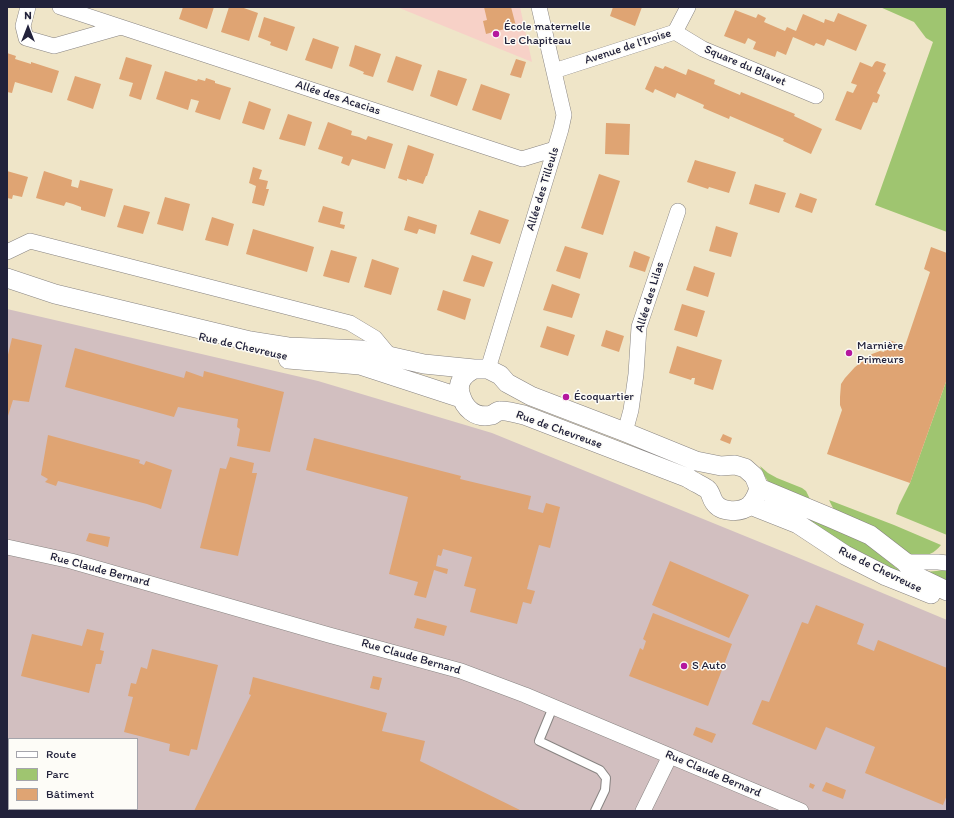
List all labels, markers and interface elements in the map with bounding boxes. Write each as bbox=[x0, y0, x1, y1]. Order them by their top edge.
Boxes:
north arrow bbox=[8, 8, 48, 48]
text: N bbox=[24, 9, 32, 22]
place label: École maternelle Le Chapiteau bbox=[504, 20, 591, 48]
street label: Avenue de l'Iroise bbox=[583, 26, 673, 68]
marker: École maternelle Le Chapiteau bbox=[491, 29, 501, 39]
street label: Square du Blavet bbox=[702, 42, 788, 90]
street label: Allée des Acacias bbox=[294, 77, 382, 119]
street label: Allée des Tilleuls bbox=[523, 145, 563, 233]
street label: Allée des Lilas bbox=[632, 260, 668, 334]
street label: Rue de Chevreuse bbox=[197, 330, 289, 364]
place label: Marnière Primeurs bbox=[857, 339, 904, 367]
marker: Marnière Primeurs bbox=[844, 348, 854, 358]
place label: Écoquartier bbox=[574, 390, 634, 404]
marker: Écoquartier bbox=[561, 392, 571, 402]
street label: Rue de Chevreuse bbox=[514, 408, 604, 452]
street label: Rue de Chevreuse bbox=[836, 544, 924, 596]
street label: Rue Claude Bernard bbox=[48, 550, 152, 590]
street label: Rue Claude Bernard bbox=[359, 636, 463, 678]
place label: S Auto bbox=[692, 659, 726, 673]
marker: S Auto bbox=[679, 661, 689, 671]
legend bbox=[8, 738, 138, 810]
text: Route bbox=[46, 747, 76, 761]
street label: Rue Claude Bernard bbox=[663, 747, 763, 801]
text: Parc bbox=[46, 767, 69, 781]
text: Bâtiment bbox=[46, 787, 94, 801]

